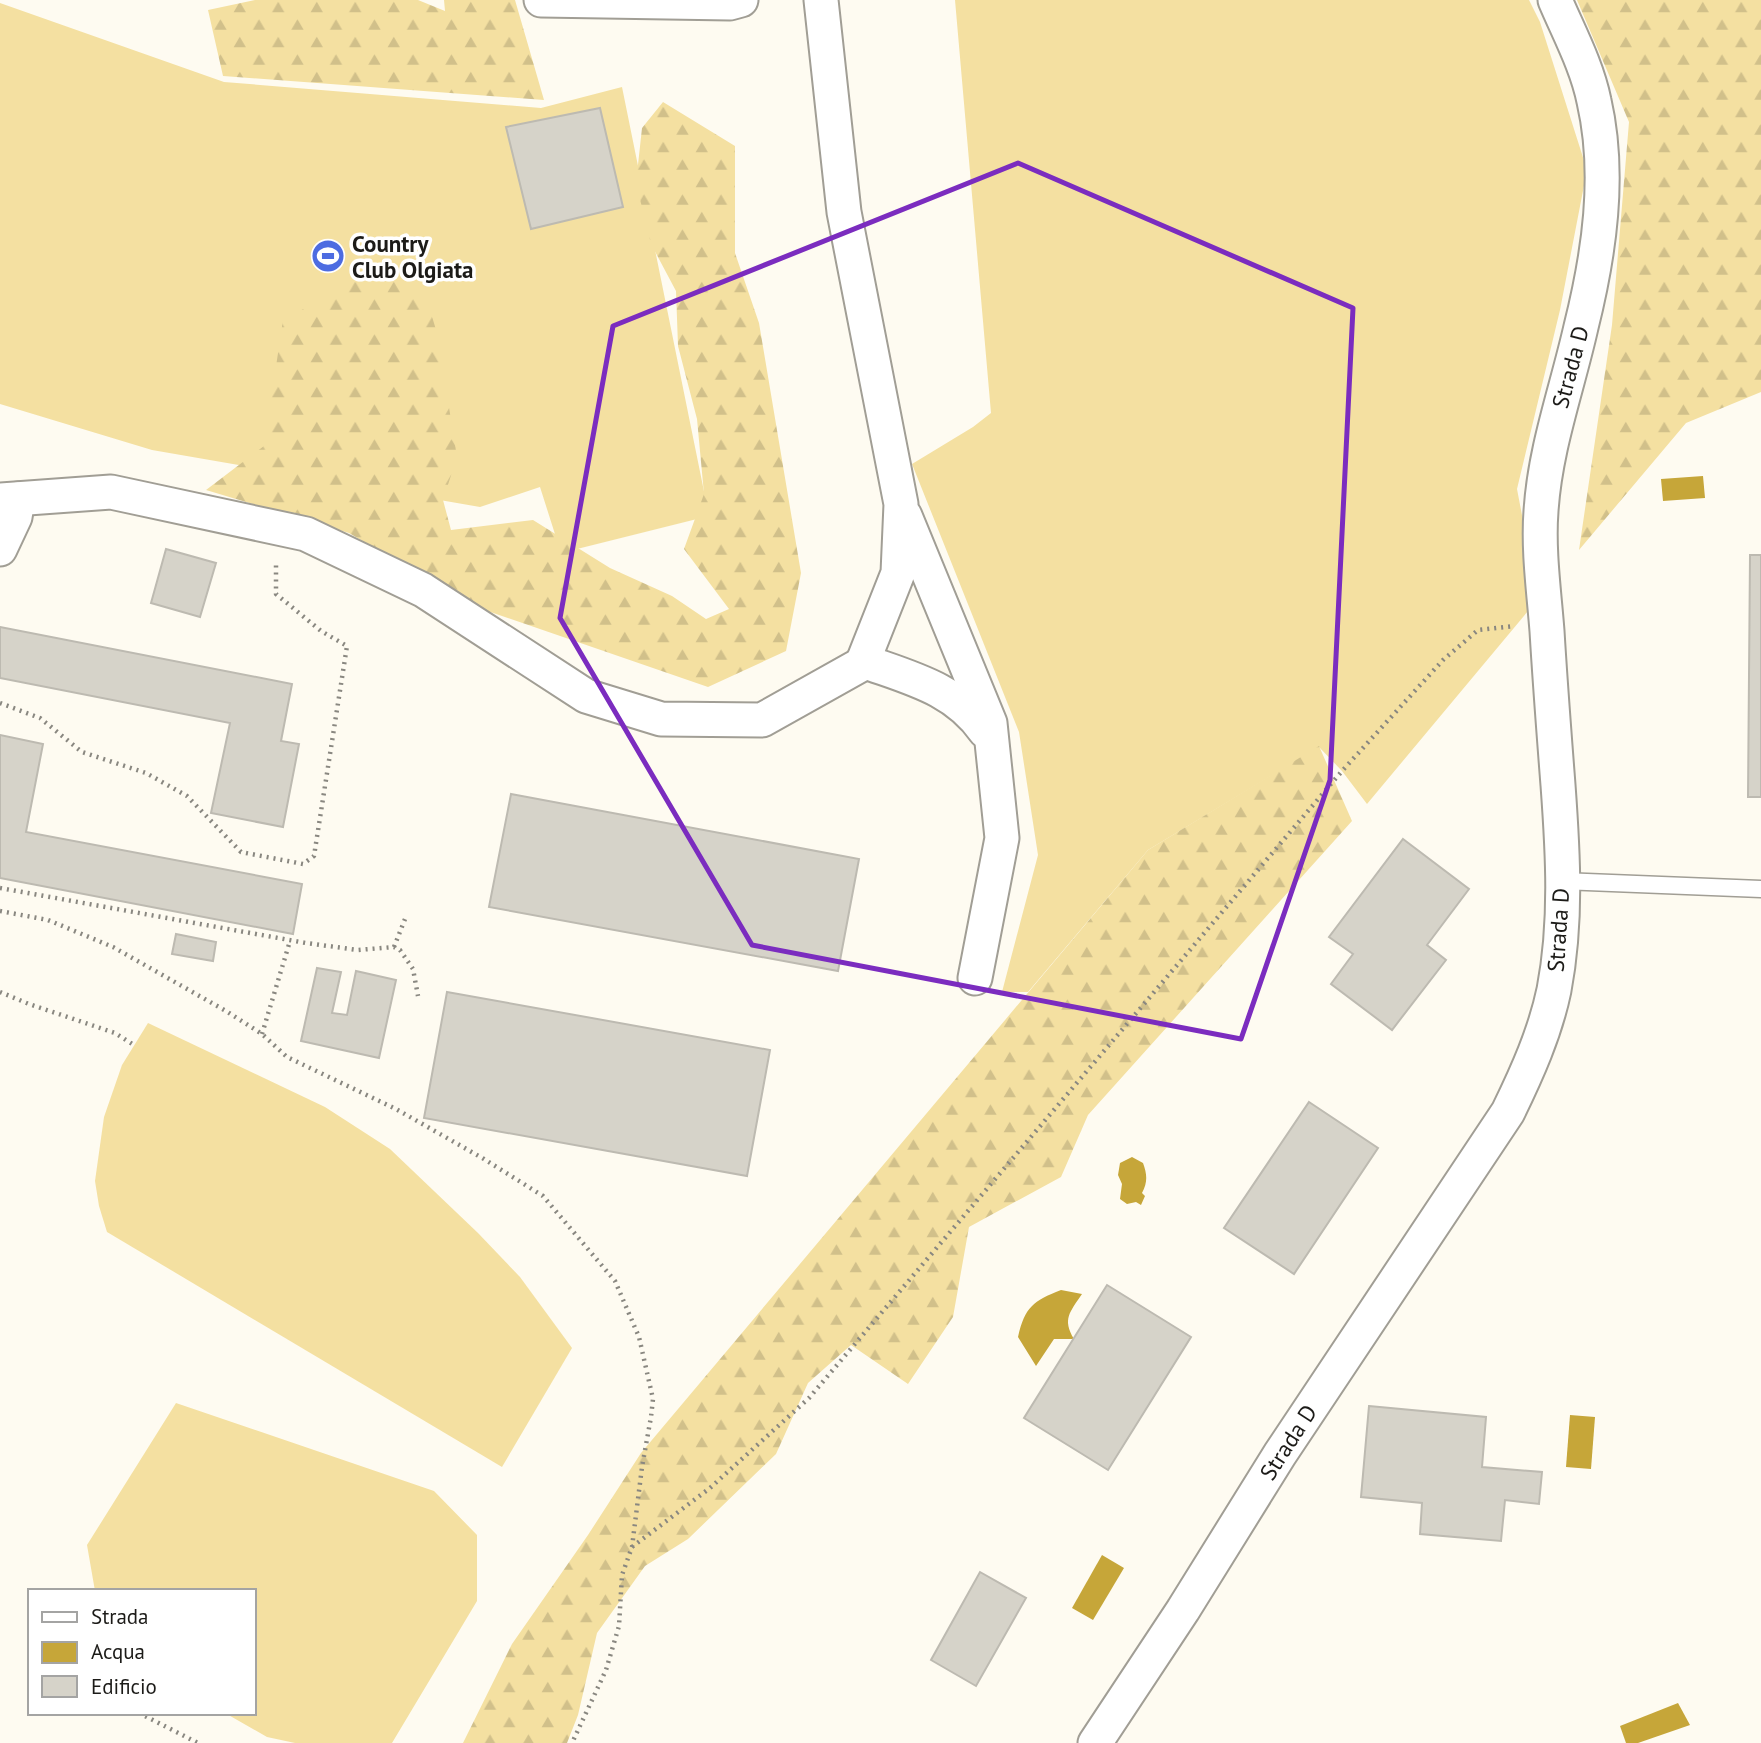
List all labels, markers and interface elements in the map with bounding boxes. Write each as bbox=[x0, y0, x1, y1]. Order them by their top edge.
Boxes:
place label: Country Club Olgiata bbox=[352, 229, 473, 284]
sports icon: Country Club Olgiata bbox=[309, 237, 347, 275]
street label: Strada D bbox=[1545, 323, 1595, 411]
street label: Strada D bbox=[1541, 887, 1575, 973]
street label: Strada D bbox=[1253, 1399, 1323, 1485]
legend bbox=[28, 1589, 256, 1715]
text: Strada bbox=[91, 1603, 149, 1630]
text: Acqua bbox=[91, 1638, 145, 1665]
text: Edificio bbox=[91, 1673, 157, 1700]

